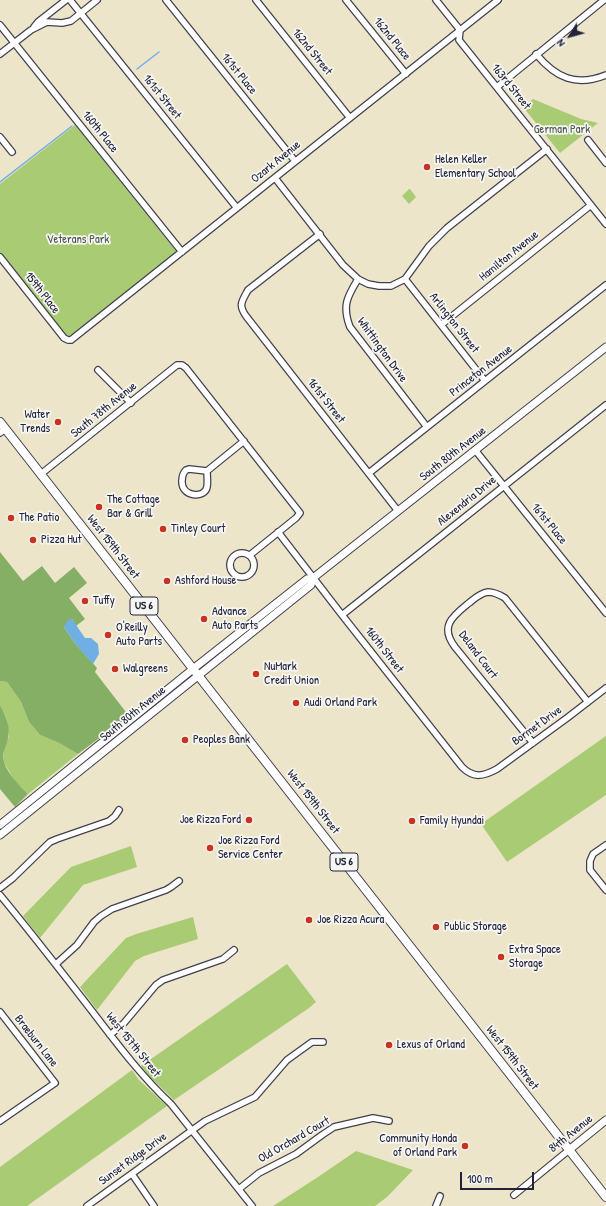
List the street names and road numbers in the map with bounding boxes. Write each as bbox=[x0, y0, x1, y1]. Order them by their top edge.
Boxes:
street label: 162nd Place bbox=[370, 15, 414, 63]
street label: 162nd Street bbox=[289, 26, 335, 78]
street label: 161st Place bbox=[218, 51, 260, 97]
street label: 163rd Street bbox=[488, 61, 534, 113]
street label: 161st Street bbox=[140, 72, 184, 122]
street label: 160th Place bbox=[79, 108, 121, 156]
street label: Ozark Avenue bbox=[248, 138, 304, 186]
street label: Hamilton Avenue bbox=[477, 228, 541, 284]
street label: 159th Place bbox=[21, 269, 63, 317]
street label: Arlington Street bbox=[426, 290, 482, 356]
street label: Whittington Drive bbox=[354, 315, 410, 385]
street label: Princeton Avenue bbox=[447, 342, 515, 400]
street label: 161st Street bbox=[304, 376, 348, 426]
street label: South 78th Avenue bbox=[68, 379, 140, 441]
street label: South 80th Avenue bbox=[417, 424, 489, 484]
street label: Alexendria Drive bbox=[435, 473, 499, 529]
street label: 161st Place bbox=[528, 501, 570, 547]
street label: West 159th Street bbox=[84, 512, 142, 582]
road number: US 6 bbox=[130, 597, 158, 615]
street label: 160th Street bbox=[362, 624, 406, 676]
street label: Deland Court bbox=[455, 628, 501, 682]
street label: South 80th Avenue bbox=[97, 683, 169, 745]
street label: Bormet Drive bbox=[509, 703, 565, 749]
street label: West 159th Street bbox=[284, 767, 342, 837]
road number: US 6 bbox=[330, 853, 358, 871]
street label: West 157th Street bbox=[103, 1010, 163, 1080]
street label: Braeburn Lane bbox=[11, 1012, 61, 1070]
street label: West 159th Street bbox=[483, 1023, 541, 1093]
street label: 84th Avenue bbox=[546, 1112, 596, 1156]
street label: Old Orchard Court bbox=[256, 1114, 332, 1166]
street label: Sunset Ridge Drive bbox=[96, 1130, 170, 1188]

